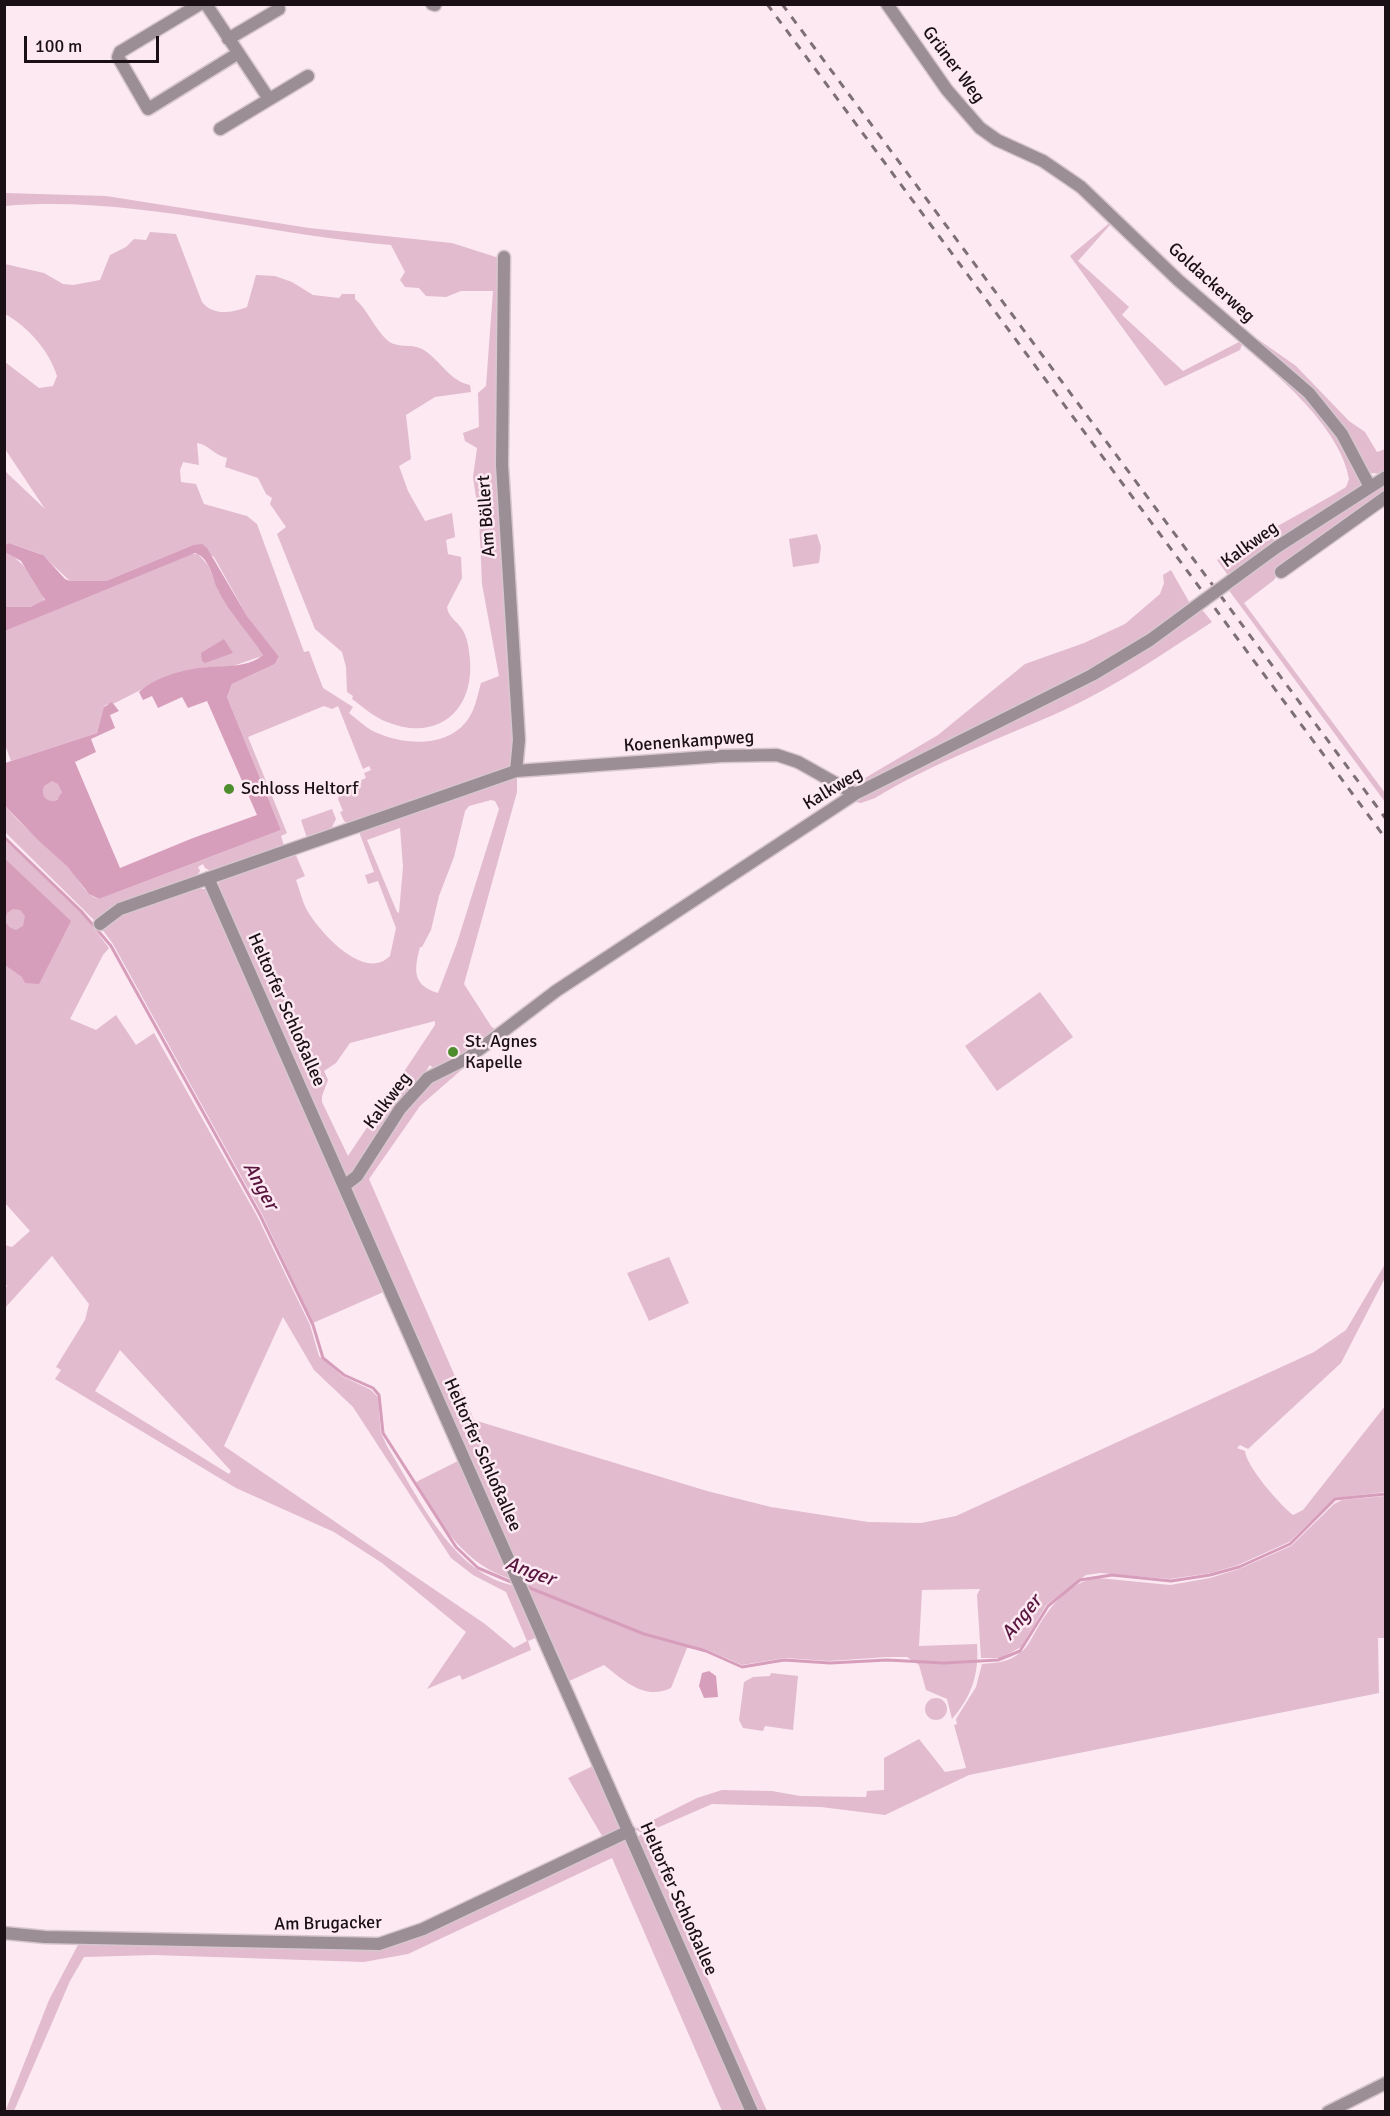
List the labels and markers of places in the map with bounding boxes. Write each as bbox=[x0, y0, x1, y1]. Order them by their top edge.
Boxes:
place label: Schloss Heltorf bbox=[241, 778, 358, 800]
marker: Schloss Heltorf bbox=[222, 782, 236, 796]
place label: St. Agnes Kapelle bbox=[465, 1031, 537, 1074]
marker: St. Agnes Kapelle bbox=[446, 1045, 460, 1059]

